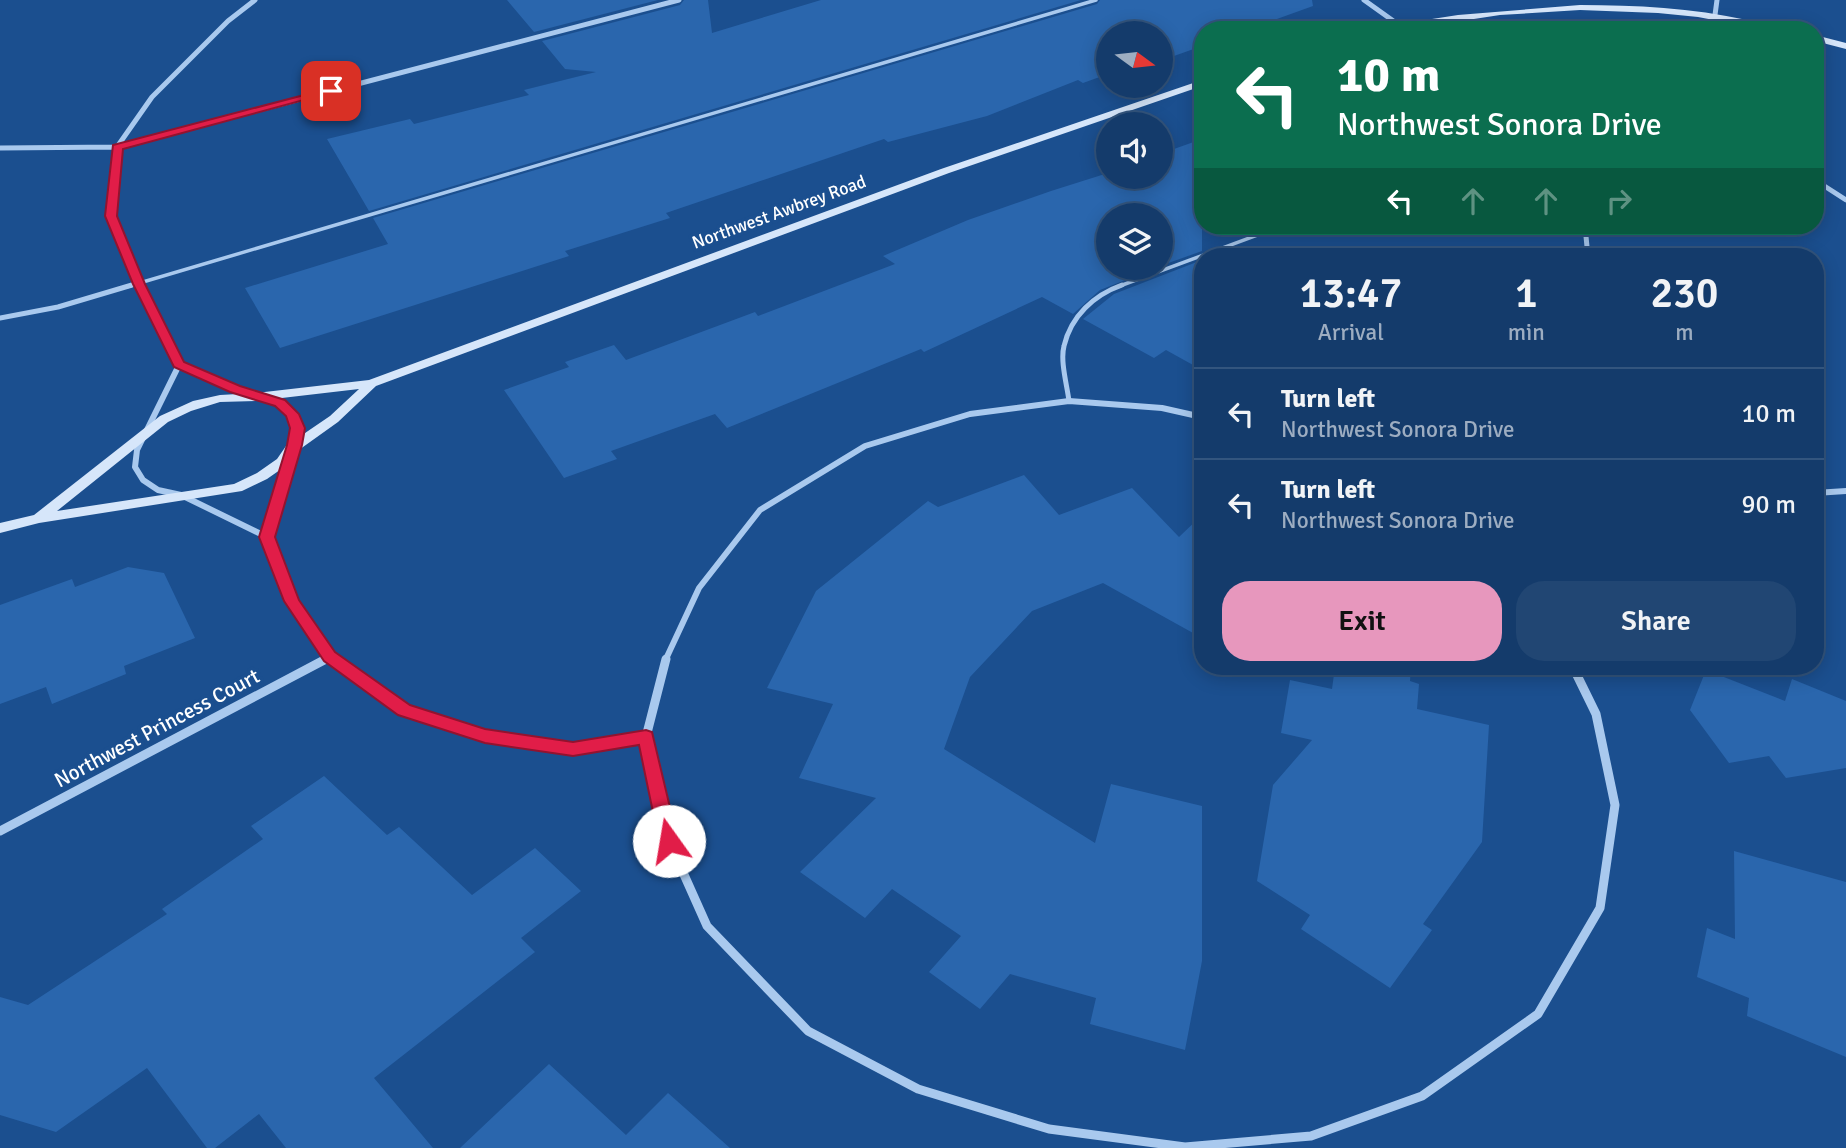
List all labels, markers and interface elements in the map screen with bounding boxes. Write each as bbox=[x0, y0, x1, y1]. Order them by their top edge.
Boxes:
north arrow bbox=[1096, 21, 1172, 98]
map controls bbox=[1096, 21, 1173, 280]
text: 10 m bbox=[1337, 45, 1440, 105]
icon: left bbox=[1222, 49, 1313, 140]
pin bbox=[301, 61, 361, 121]
icon: arrive bbox=[312, 72, 350, 110]
text: Northwest Sonora Drive bbox=[1337, 105, 1662, 144]
button: sound bbox=[1096, 112, 1173, 189]
street label: Northwest Awbrey Road bbox=[689, 170, 869, 254]
icon: left bbox=[1381, 182, 1419, 220]
icon: ahead bbox=[1454, 182, 1492, 220]
icon: ahead bbox=[1527, 182, 1565, 220]
icon: right bbox=[1600, 182, 1638, 220]
button: layers bbox=[1096, 203, 1173, 280]
text: 13:47 bbox=[1300, 268, 1402, 319]
text: 1 bbox=[1515, 268, 1538, 319]
text: 230 bbox=[1650, 268, 1718, 319]
text: Arrival bbox=[1318, 318, 1384, 347]
text: min bbox=[1508, 318, 1545, 347]
text: m bbox=[1675, 318, 1694, 347]
text: Turn left bbox=[1281, 383, 1375, 415]
icon: left bbox=[1222, 395, 1260, 433]
text: 10 m bbox=[1741, 398, 1796, 430]
text: Northwest Sonora Drive bbox=[1281, 415, 1514, 444]
text: Turn left bbox=[1281, 474, 1375, 506]
icon: left bbox=[1222, 486, 1260, 524]
text: 90 m bbox=[1741, 489, 1796, 521]
text: Northwest Sonora Drive bbox=[1281, 506, 1514, 535]
button: Exit bbox=[1222, 581, 1502, 661]
button: Share bbox=[1516, 581, 1796, 661]
street label: Northwest Princess Court bbox=[50, 663, 264, 793]
position arrow bbox=[632, 804, 706, 878]

